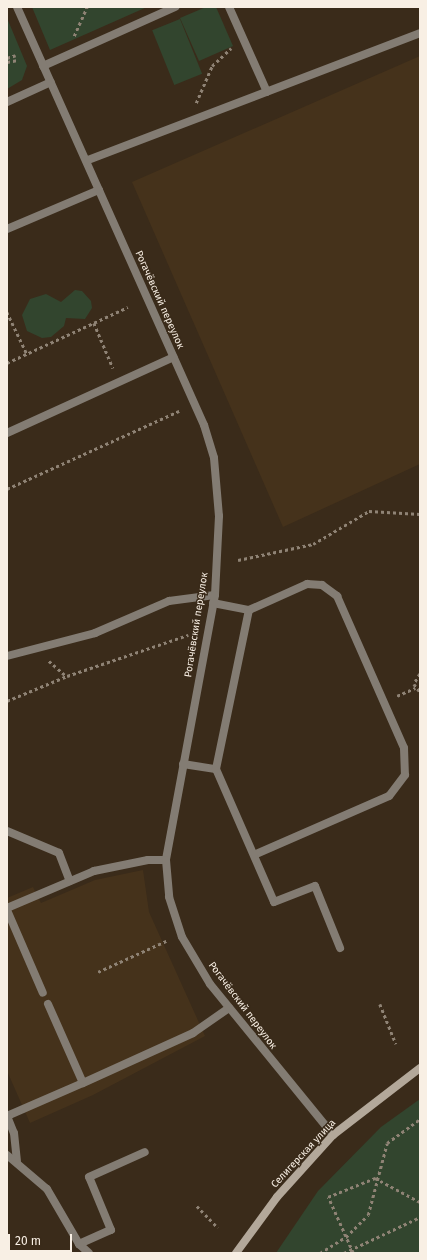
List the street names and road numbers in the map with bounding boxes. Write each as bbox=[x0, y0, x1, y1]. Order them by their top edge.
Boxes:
street label: Рогачёвский переулок bbox=[132, 249, 186, 351]
street label: Рогачёвский переулок bbox=[183, 572, 211, 678]
street label: Рогачёвский переулок bbox=[205, 960, 279, 1052]
street label: Селигерская улица bbox=[269, 1117, 339, 1191]

